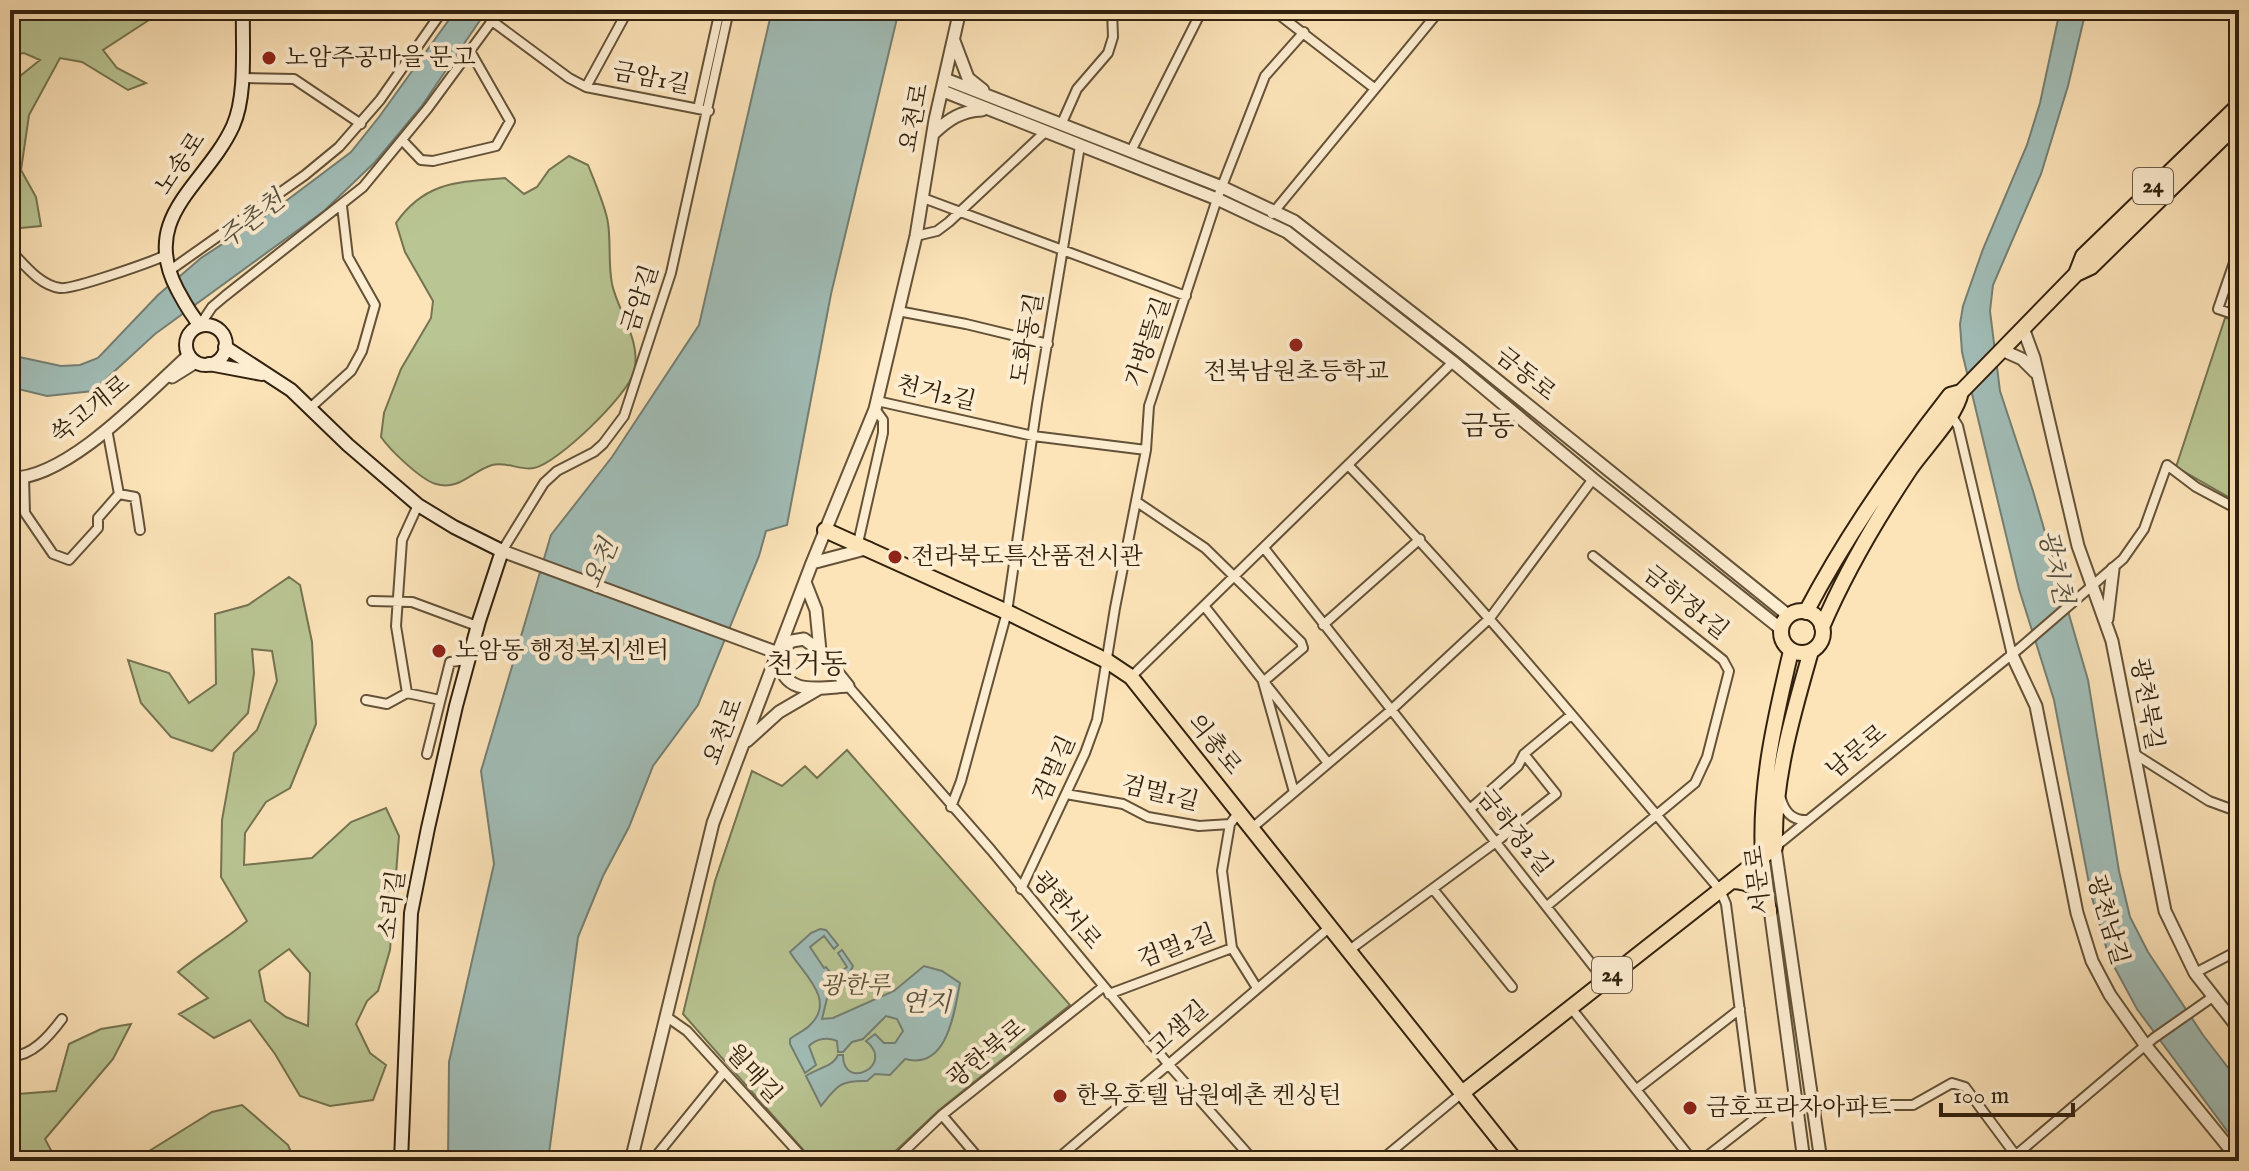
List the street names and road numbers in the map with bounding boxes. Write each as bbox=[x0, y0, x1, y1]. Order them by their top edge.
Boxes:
street label: 금암1길 bbox=[610, 56, 692, 102]
street label: 요천로 bbox=[893, 81, 937, 155]
street label: 노송로 bbox=[149, 126, 213, 202]
road number: 24 bbox=[2133, 168, 2173, 204]
street label: 금암길 bbox=[616, 261, 666, 337]
street label: 도화동길 bbox=[1005, 291, 1051, 387]
street label: 가방뜰길 bbox=[1119, 293, 1179, 391]
street label: 금동로 bbox=[1488, 341, 1562, 409]
street label: 쑥고개로 bbox=[45, 369, 137, 451]
street label: 천거2길 bbox=[893, 370, 979, 418]
street label: 금하정1길 bbox=[1636, 559, 1734, 647]
street label: 광천북길 bbox=[2123, 656, 2169, 752]
street label: 요천로 bbox=[697, 694, 751, 770]
street label: 의총로 bbox=[1180, 708, 1248, 782]
street label: 남문로 bbox=[1820, 718, 1894, 786]
street label: 검멀길 bbox=[1027, 731, 1083, 807]
street label: 검멀1길 bbox=[1118, 769, 1202, 819]
street label: 금하정2길 bbox=[1469, 783, 1559, 883]
street label: 서문로 bbox=[1739, 844, 1779, 916]
street label: 광한서로 bbox=[1024, 866, 1108, 956]
street label: 소리길 bbox=[373, 868, 413, 942]
street label: 광천남길 bbox=[2079, 871, 2135, 969]
street label: 검멀2길 bbox=[1134, 918, 1220, 976]
road number: 24 bbox=[1592, 957, 1632, 993]
street label: 고샘길 bbox=[1143, 994, 1215, 1064]
street label: 광한북로 bbox=[941, 1013, 1033, 1095]
street label: 월매길 bbox=[718, 1038, 788, 1110]

